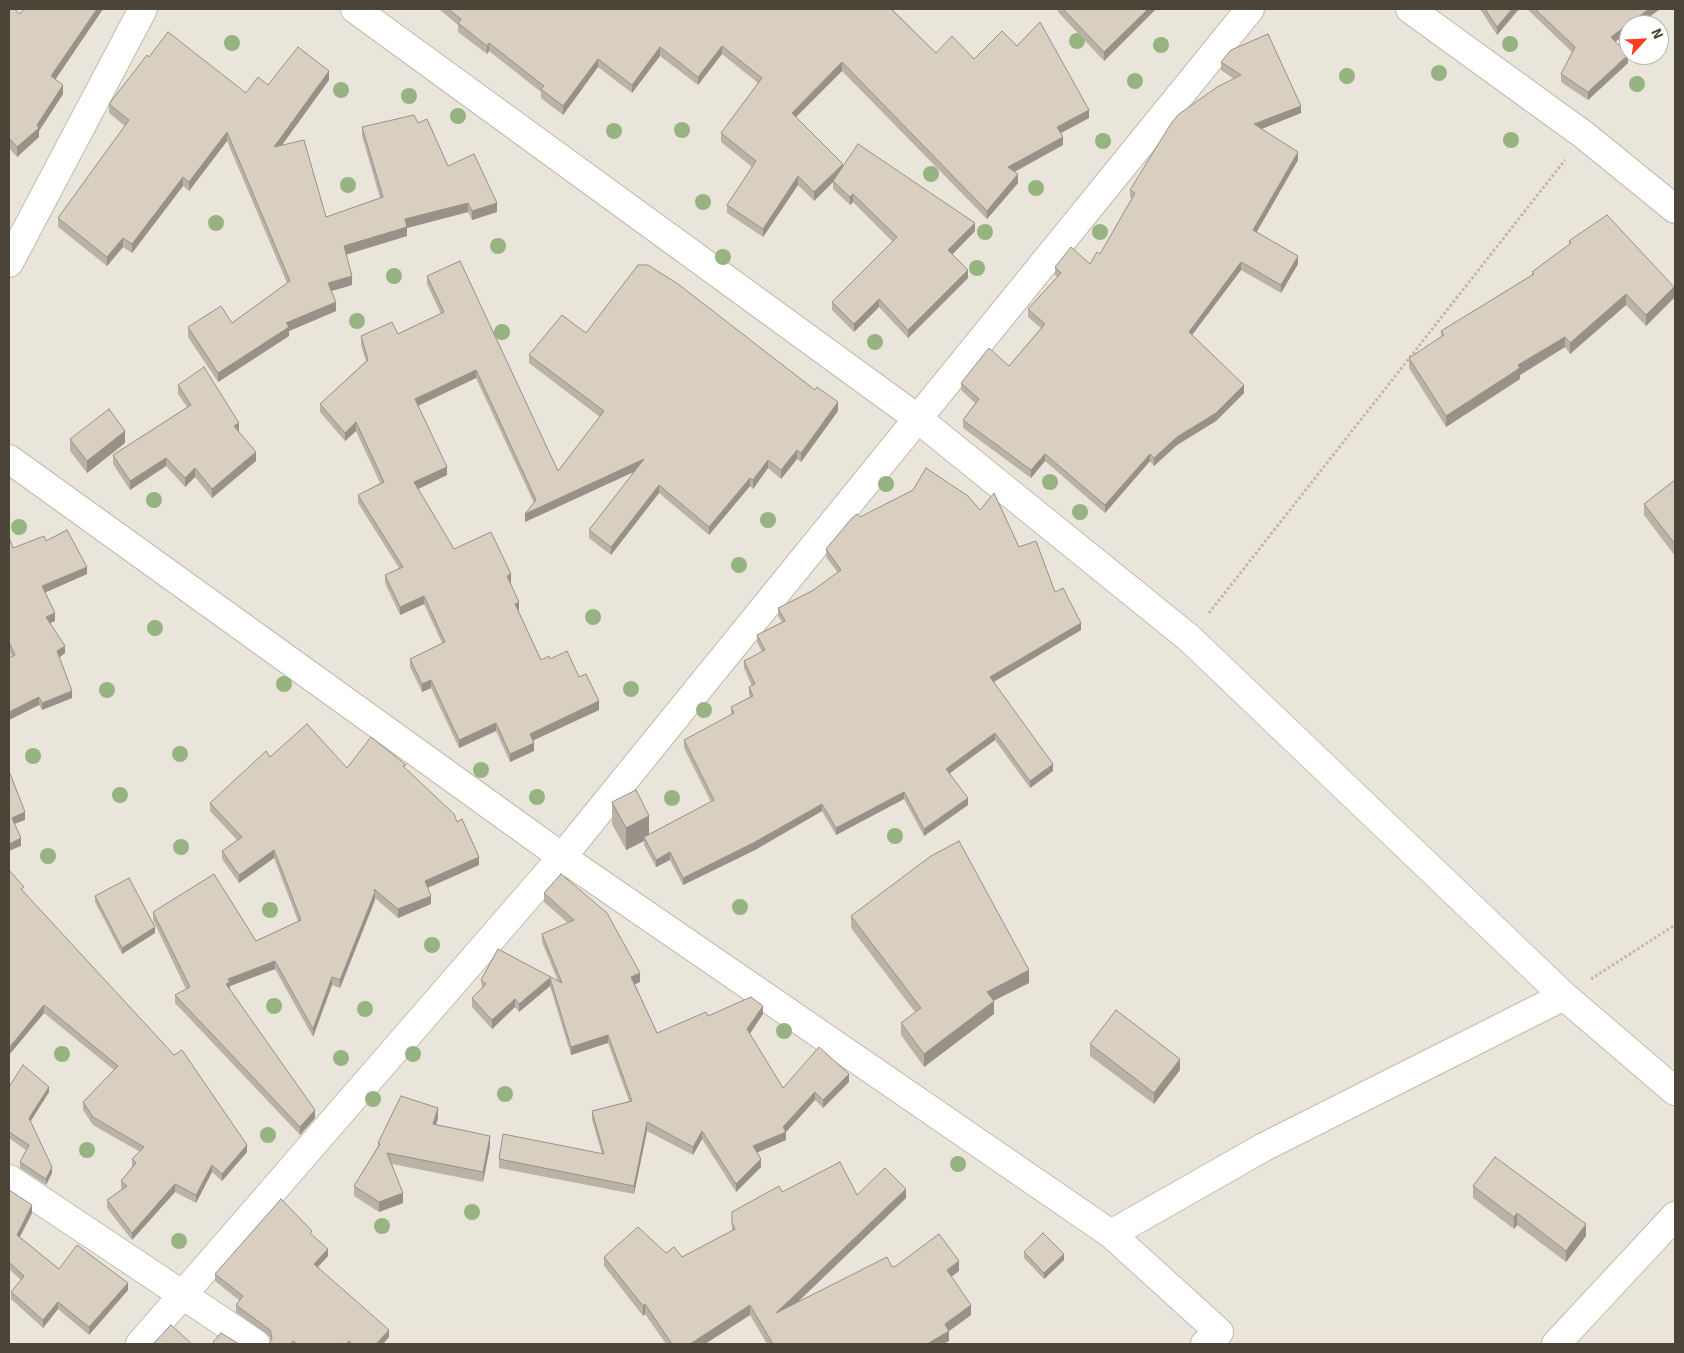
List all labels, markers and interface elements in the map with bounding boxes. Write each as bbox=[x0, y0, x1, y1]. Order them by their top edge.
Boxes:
north arrow bbox=[1619, 15, 1669, 65]
text: N bbox=[1647, 26, 1667, 42]

